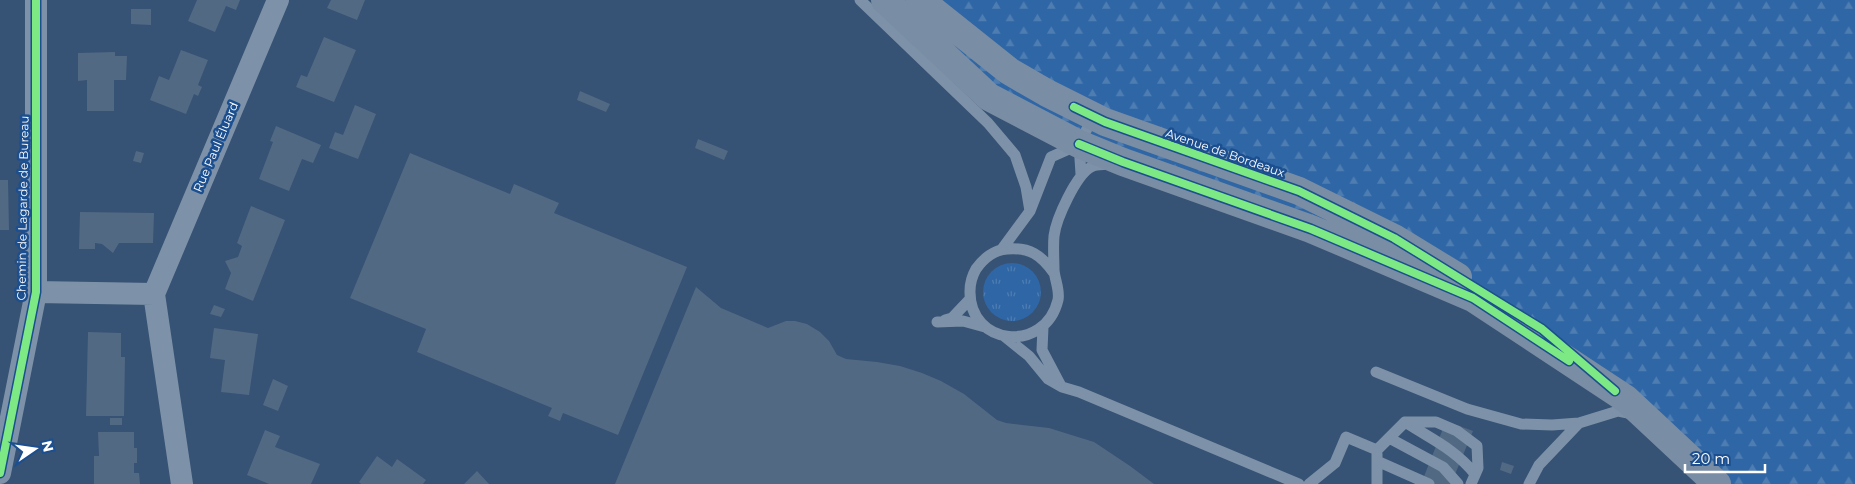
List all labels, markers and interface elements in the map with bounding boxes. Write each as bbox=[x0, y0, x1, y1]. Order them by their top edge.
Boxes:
street label: Rue Paul Éluard bbox=[190, 100, 241, 194]
street label: Chemin de Lagarde de Bureau bbox=[13, 115, 32, 300]
street label: Avenue de Bordeaux bbox=[1164, 125, 1287, 180]
north arrow bbox=[10, 424, 60, 474]
text: N bbox=[38, 439, 58, 454]
scale bar bbox=[1685, 442, 1765, 474]
text: 20 m bbox=[1692, 449, 1730, 468]

